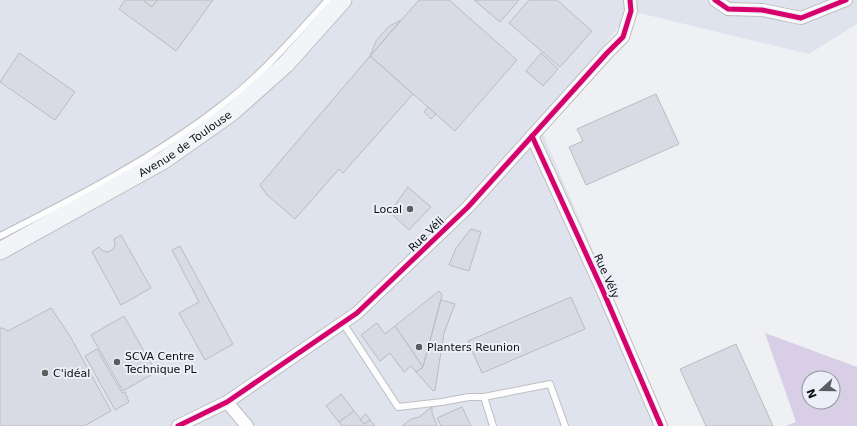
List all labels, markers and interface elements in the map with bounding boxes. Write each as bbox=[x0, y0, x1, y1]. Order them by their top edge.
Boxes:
street label: Avenue de Toulouse bbox=[136, 108, 235, 180]
place label: Local bbox=[373, 203, 402, 216]
marker: Local bbox=[405, 204, 415, 214]
street label: Rue Véli bbox=[406, 214, 447, 254]
street label: Rue Vély bbox=[591, 252, 622, 301]
place label: Planters Reunion bbox=[427, 341, 520, 354]
marker: Planters Reunion bbox=[414, 342, 424, 352]
place label: SCVA Centre Technique PL bbox=[124, 350, 198, 376]
marker: SCVA Centre Technique PL bbox=[112, 357, 122, 367]
place label: C'idéal bbox=[53, 367, 90, 380]
marker: C'idéal bbox=[40, 368, 50, 378]
north arrow bbox=[801, 370, 841, 410]
text: N bbox=[804, 387, 820, 400]

